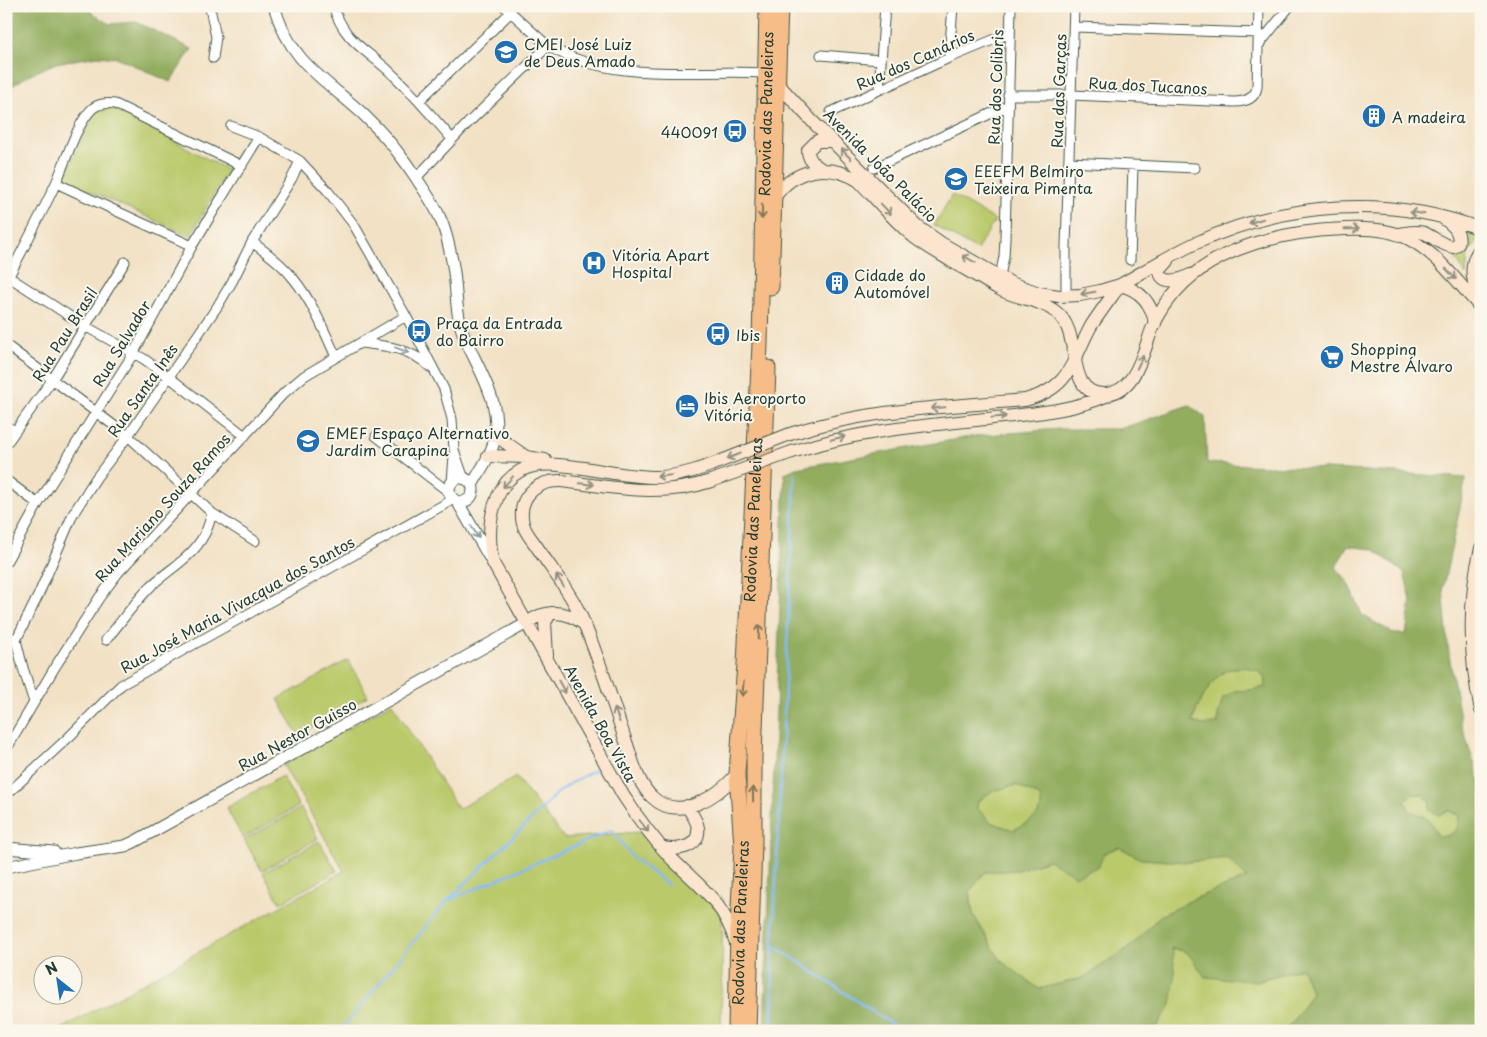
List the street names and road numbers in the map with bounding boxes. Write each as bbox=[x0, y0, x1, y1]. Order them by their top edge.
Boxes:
street label: Rua dos Canários bbox=[852, 23, 978, 95]
street label: Rua dos Colibris bbox=[981, 29, 1009, 145]
street label: Rodovia das Paneleiras bbox=[752, 31, 778, 197]
street label: Rua das Garças bbox=[1045, 33, 1071, 148]
street label: Rua dos Tucanos bbox=[1088, 70, 1208, 100]
street label: Avenida João Palácio bbox=[819, 103, 943, 227]
street label: Rua Pau Brasil bbox=[26, 282, 102, 386]
street label: Rua Salvador bbox=[86, 295, 156, 391]
street label: Rua Santa Inês bbox=[101, 338, 183, 441]
street label: Rua Mariano Souza Ramos bbox=[89, 427, 235, 587]
street label: Rodovia das Paneleiras bbox=[736, 437, 767, 603]
street label: Rua José Maria Vivacqua dos Santos bbox=[116, 530, 358, 678]
street label: Avenida Boa Vista bbox=[559, 660, 643, 786]
street label: Rua Nestor Guisso bbox=[234, 692, 360, 776]
street label: Rodovia das Paneleiras bbox=[725, 840, 754, 1006]

